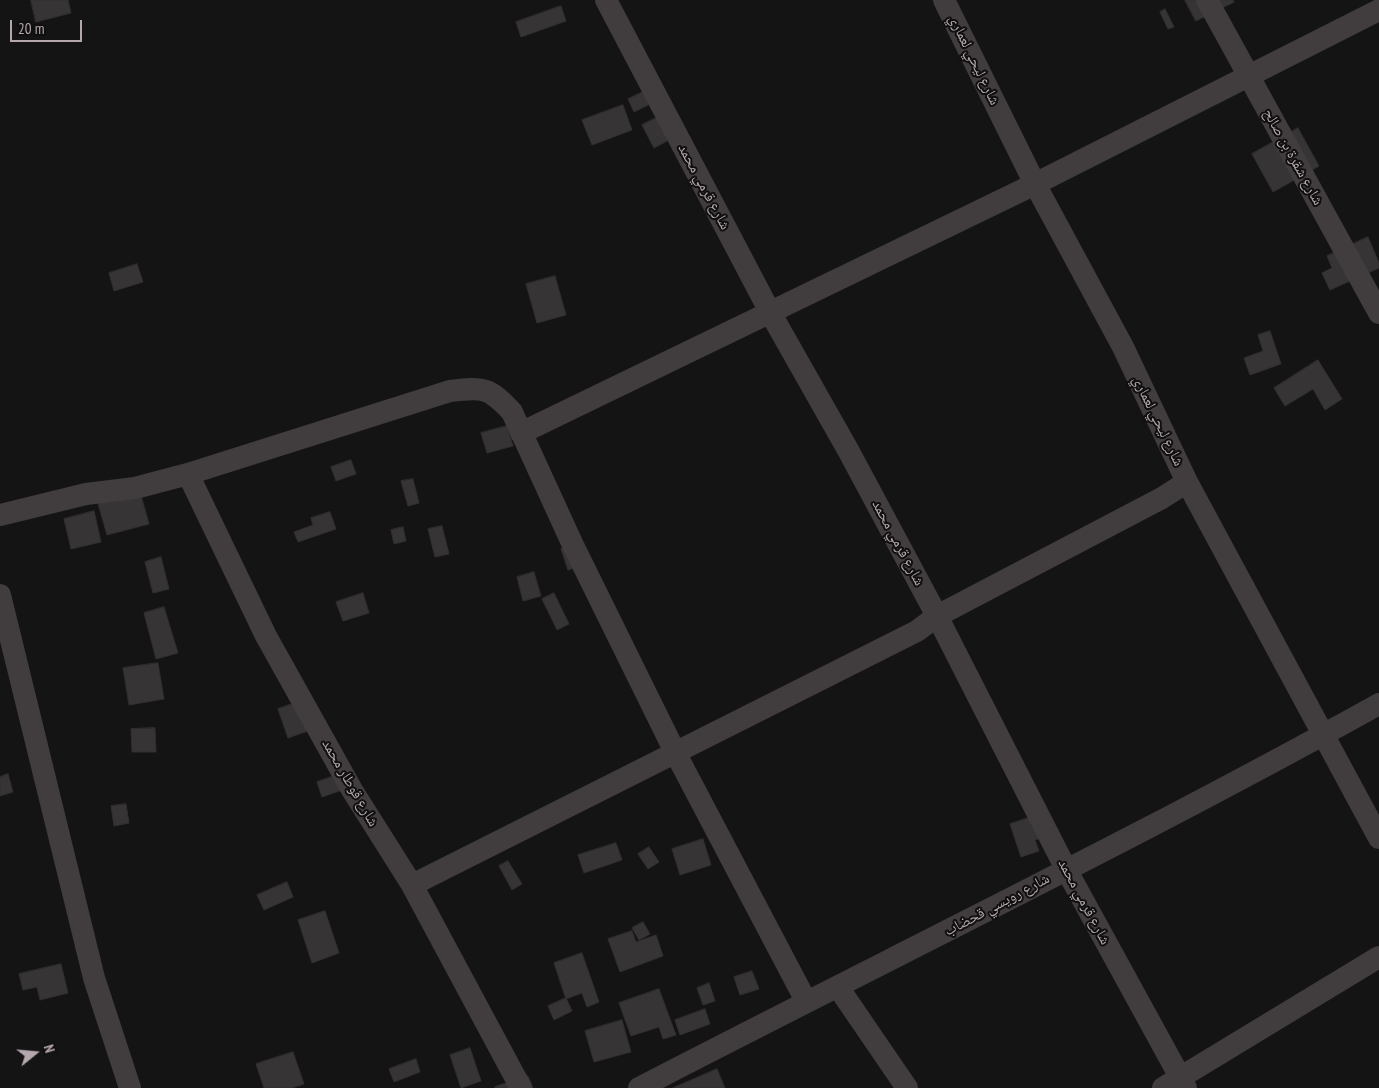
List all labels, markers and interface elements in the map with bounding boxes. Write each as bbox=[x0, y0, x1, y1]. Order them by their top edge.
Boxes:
scale bar bbox=[12, 10, 85, 42]
street label: شارع ليحي لعماري bbox=[944, 12, 1004, 108]
text: 20 m bbox=[18, 19, 44, 38]
street label: شارع شقرة بن صالح bbox=[1259, 106, 1327, 208]
street label: شارع قرمي محمد bbox=[674, 141, 734, 233]
street label: شارع ليحي لعماري bbox=[1128, 373, 1188, 469]
street label: شارع قرمي محمد bbox=[868, 497, 928, 589]
street label: شارع قوطار محمد bbox=[318, 736, 382, 830]
street label: شارع قرمي محمد bbox=[1054, 856, 1114, 948]
street label: شارع رويسي قحضاب bbox=[941, 870, 1053, 940]
north arrow bbox=[10, 1028, 60, 1078]
text: N bbox=[40, 1042, 59, 1055]

